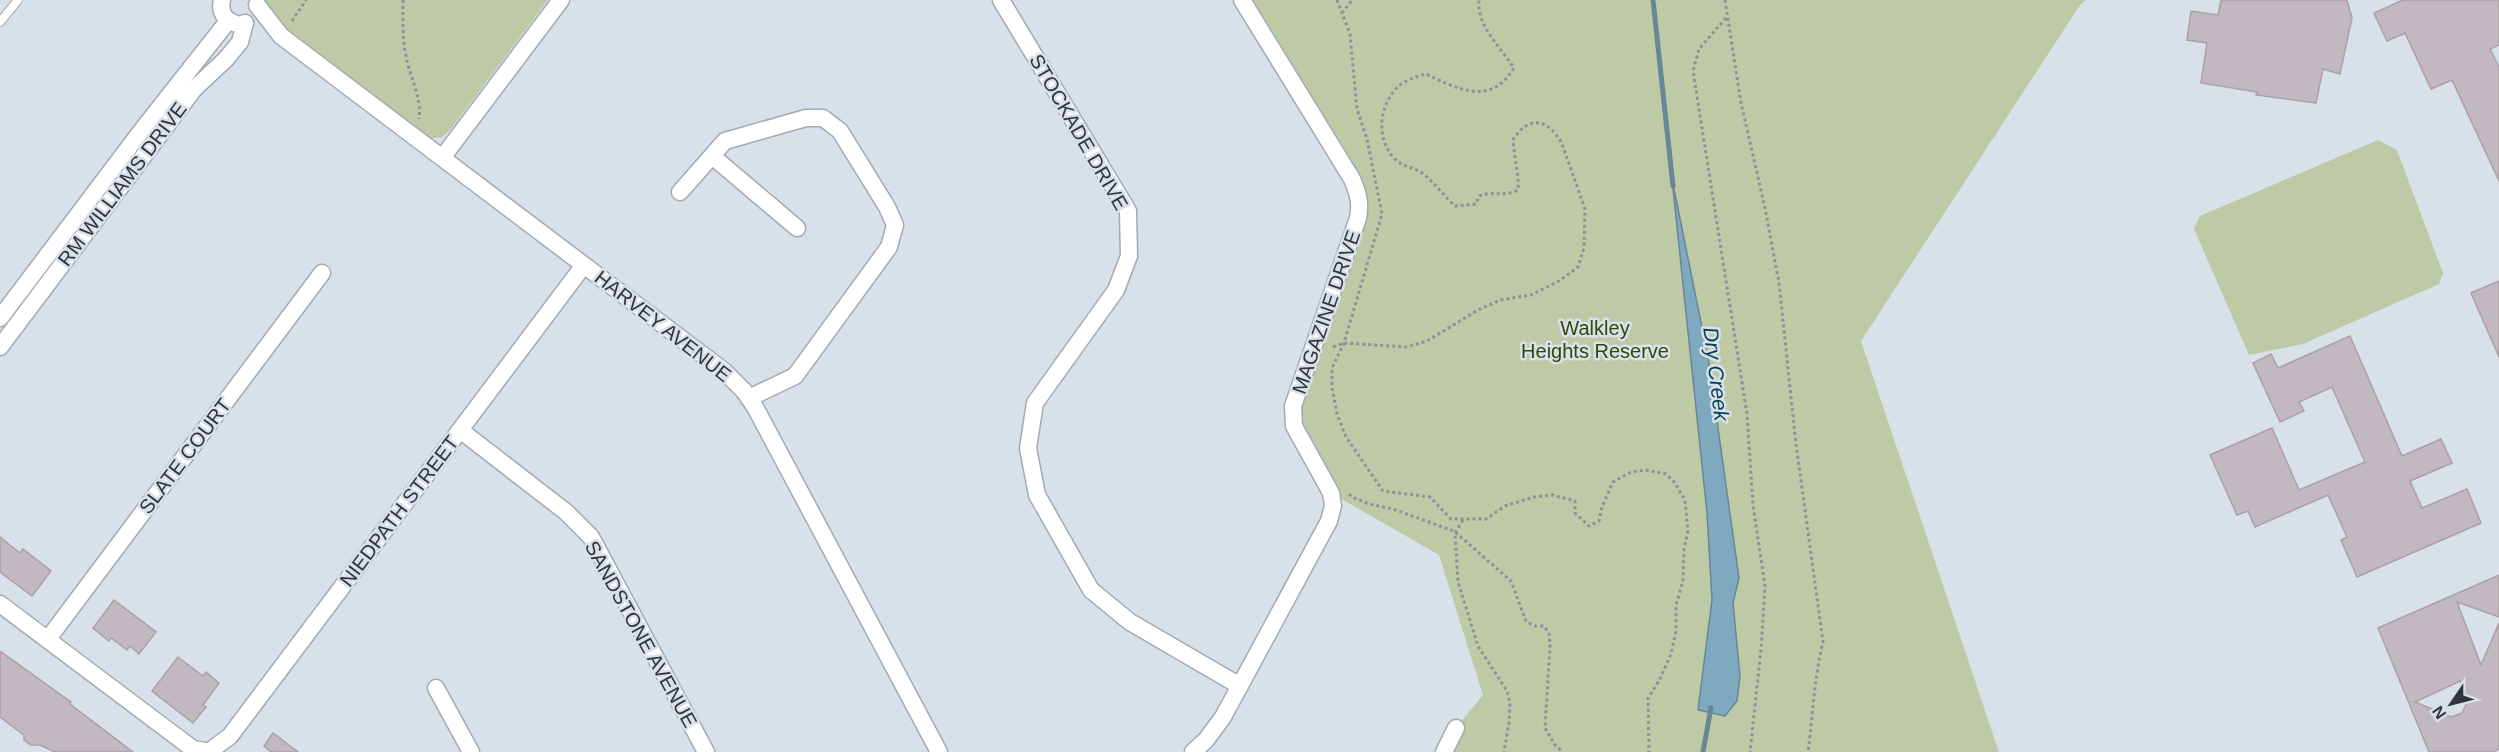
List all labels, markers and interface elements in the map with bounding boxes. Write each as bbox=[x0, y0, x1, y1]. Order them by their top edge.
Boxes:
street label: STOCKADE DRIVE bbox=[1025, 50, 1133, 214]
street label: RM WILLIAMS DRIVE bbox=[53, 98, 191, 270]
street label: MAGAZINE DRIVE bbox=[1288, 228, 1364, 396]
street label: HARVEY AVENUE bbox=[591, 266, 735, 386]
park label: Walkley Heights Reserve bbox=[1521, 317, 1669, 362]
water label: Dry Creek bbox=[1699, 326, 1734, 424]
street label: SLATE COURT bbox=[135, 394, 235, 518]
street label: NIEDPATH STREET bbox=[335, 431, 463, 591]
street label: SANDSTONE AVENUE bbox=[581, 537, 701, 731]
north arrow bbox=[2421, 674, 2481, 734]
text: N bbox=[2429, 703, 2449, 722]

